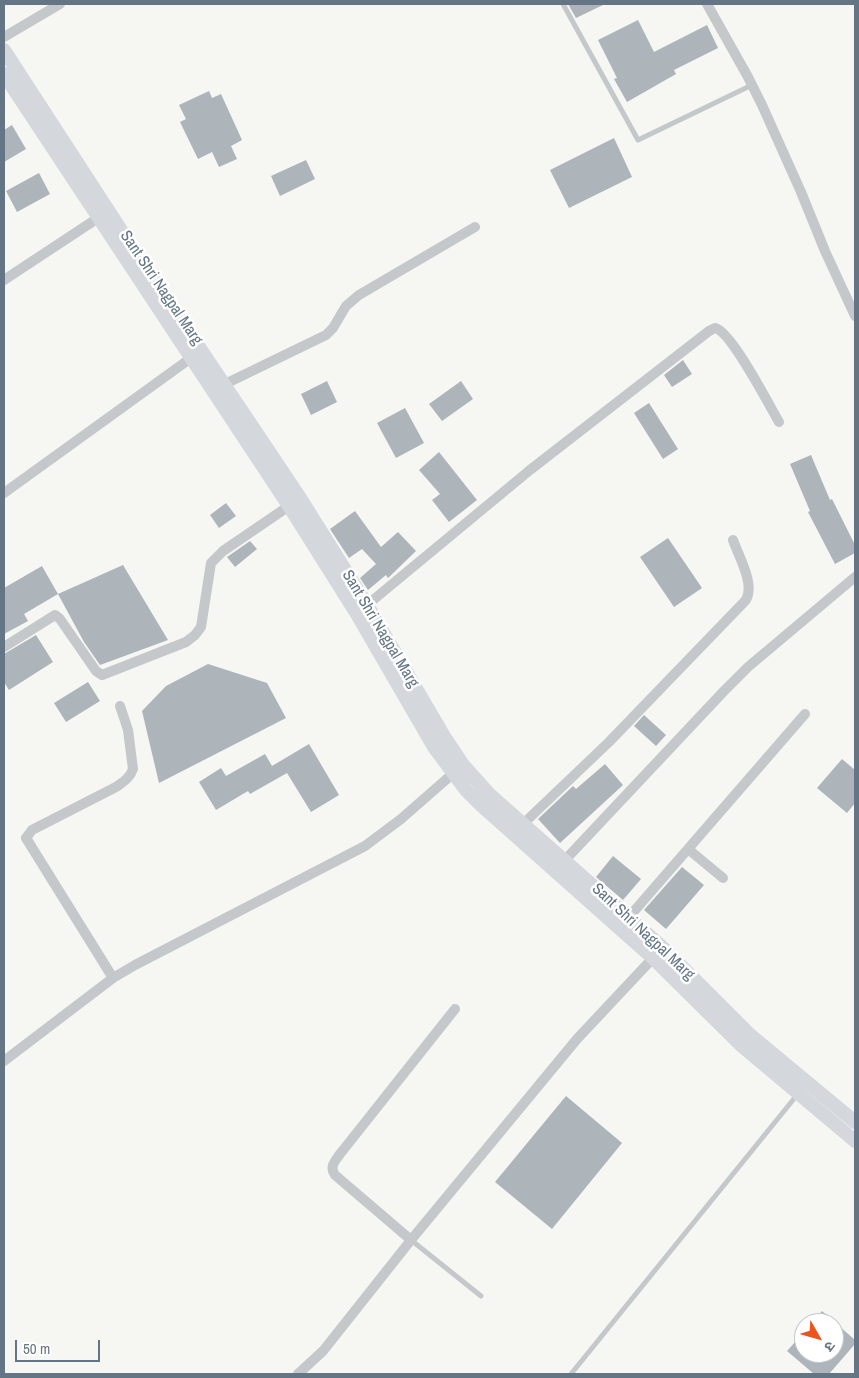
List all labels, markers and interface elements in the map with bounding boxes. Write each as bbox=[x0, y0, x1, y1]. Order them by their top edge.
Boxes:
street label: Sant Shri Nagpal Marg bbox=[116, 227, 206, 349]
street label: Sant Shri Nagpal Marg bbox=[337, 567, 423, 691]
street label: Sant Shri Nagpal Marg bbox=[588, 879, 698, 985]
north arrow bbox=[794, 1313, 844, 1363]
scale bar bbox=[18, 1330, 102, 1362]
text: 50 m bbox=[23, 1338, 50, 1359]
text: उ bbox=[820, 1338, 840, 1355]

